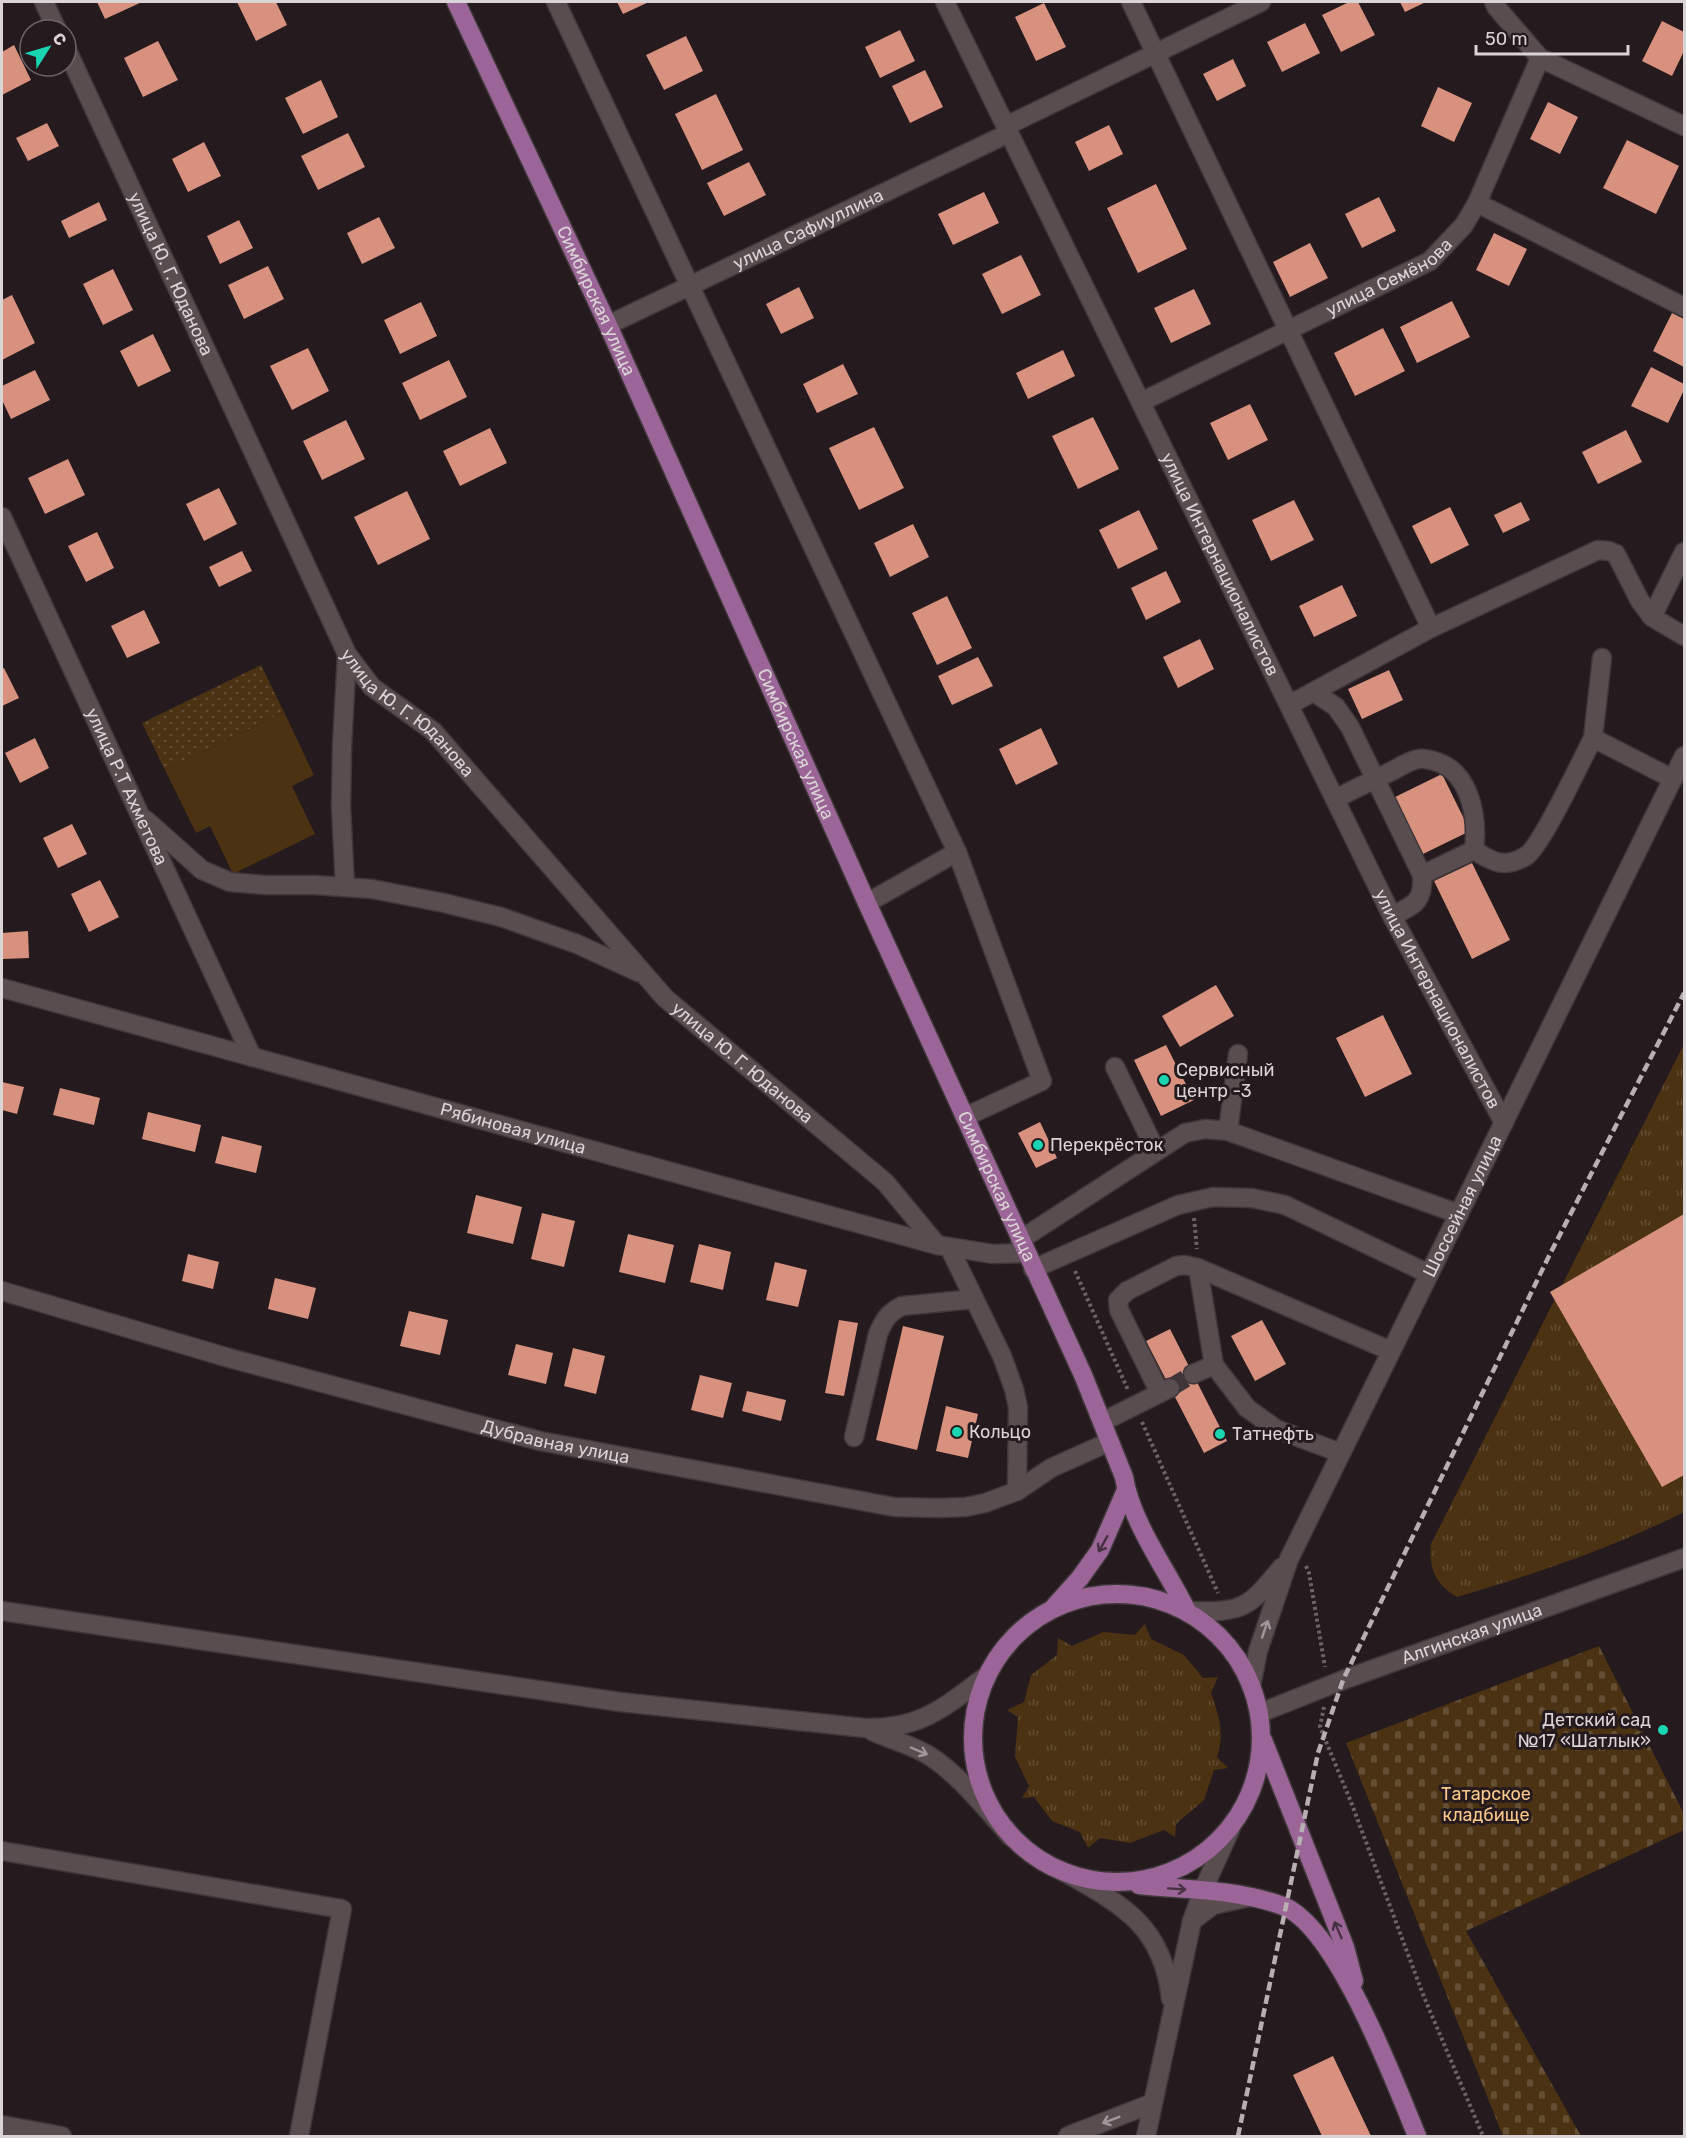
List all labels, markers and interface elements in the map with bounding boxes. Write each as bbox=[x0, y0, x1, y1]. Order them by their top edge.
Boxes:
north arrow bbox=[18, 18, 78, 78]
scale bar bbox=[1476, 18, 1628, 56]
text: 50 m bbox=[1485, 28, 1528, 50]
text: С bbox=[49, 29, 71, 49]
street label: улица Сафиуллина bbox=[729, 184, 887, 274]
street label: улица Ю. Г. Юданова bbox=[123, 189, 218, 359]
street label: Симбирская улица bbox=[552, 222, 640, 379]
street label: улица Семёнова bbox=[1322, 233, 1457, 321]
street label: улица Интернационалистов bbox=[1156, 449, 1284, 680]
street label: улица Ю. Г. Юданова bbox=[336, 644, 479, 782]
street label: Симбирская улица bbox=[752, 665, 839, 823]
street label: улица Р.Т Ахметова bbox=[81, 704, 173, 869]
street label: улица Интернационалистов bbox=[1370, 886, 1505, 1113]
street label: улица Ю. Г. Юданова bbox=[667, 997, 818, 1128]
place label: Сервисный центр -3 bbox=[1176, 1059, 1274, 1102]
marker: Сервисный центр -3 bbox=[1157, 1073, 1171, 1087]
street label: Рябиновая улица bbox=[438, 1098, 588, 1159]
street label: Симбирская улица bbox=[953, 1108, 1041, 1265]
street label: Шоссейная улица bbox=[1418, 1132, 1507, 1281]
place label: Перекрёсток bbox=[1050, 1134, 1164, 1156]
marker: Перекрёсток bbox=[1031, 1138, 1045, 1152]
street label: Дубравная улица bbox=[479, 1415, 631, 1468]
place label: Кольцо bbox=[969, 1421, 1031, 1443]
place label: Татнефть bbox=[1232, 1423, 1314, 1445]
marker: Кольцо bbox=[950, 1425, 964, 1439]
marker: Татнефть bbox=[1213, 1427, 1227, 1441]
one-way arrow bbox=[1097, 1534, 1108, 1552]
street label: Алгинская улица bbox=[1398, 1599, 1545, 1669]
one-way arrow bbox=[1261, 1620, 1272, 1639]
place label: Детский сад №17 «Шатлык» bbox=[1518, 1709, 1651, 1752]
marker: Детский сад №17 «Шатлык» bbox=[1656, 1723, 1670, 1737]
one-way arrow bbox=[909, 1746, 928, 1757]
park label: Татарское кладбище bbox=[1441, 1783, 1531, 1826]
one-way arrow bbox=[1167, 1883, 1187, 1894]
one-way arrow bbox=[1332, 1921, 1343, 1939]
one-way arrow bbox=[1102, 2115, 1120, 2126]

